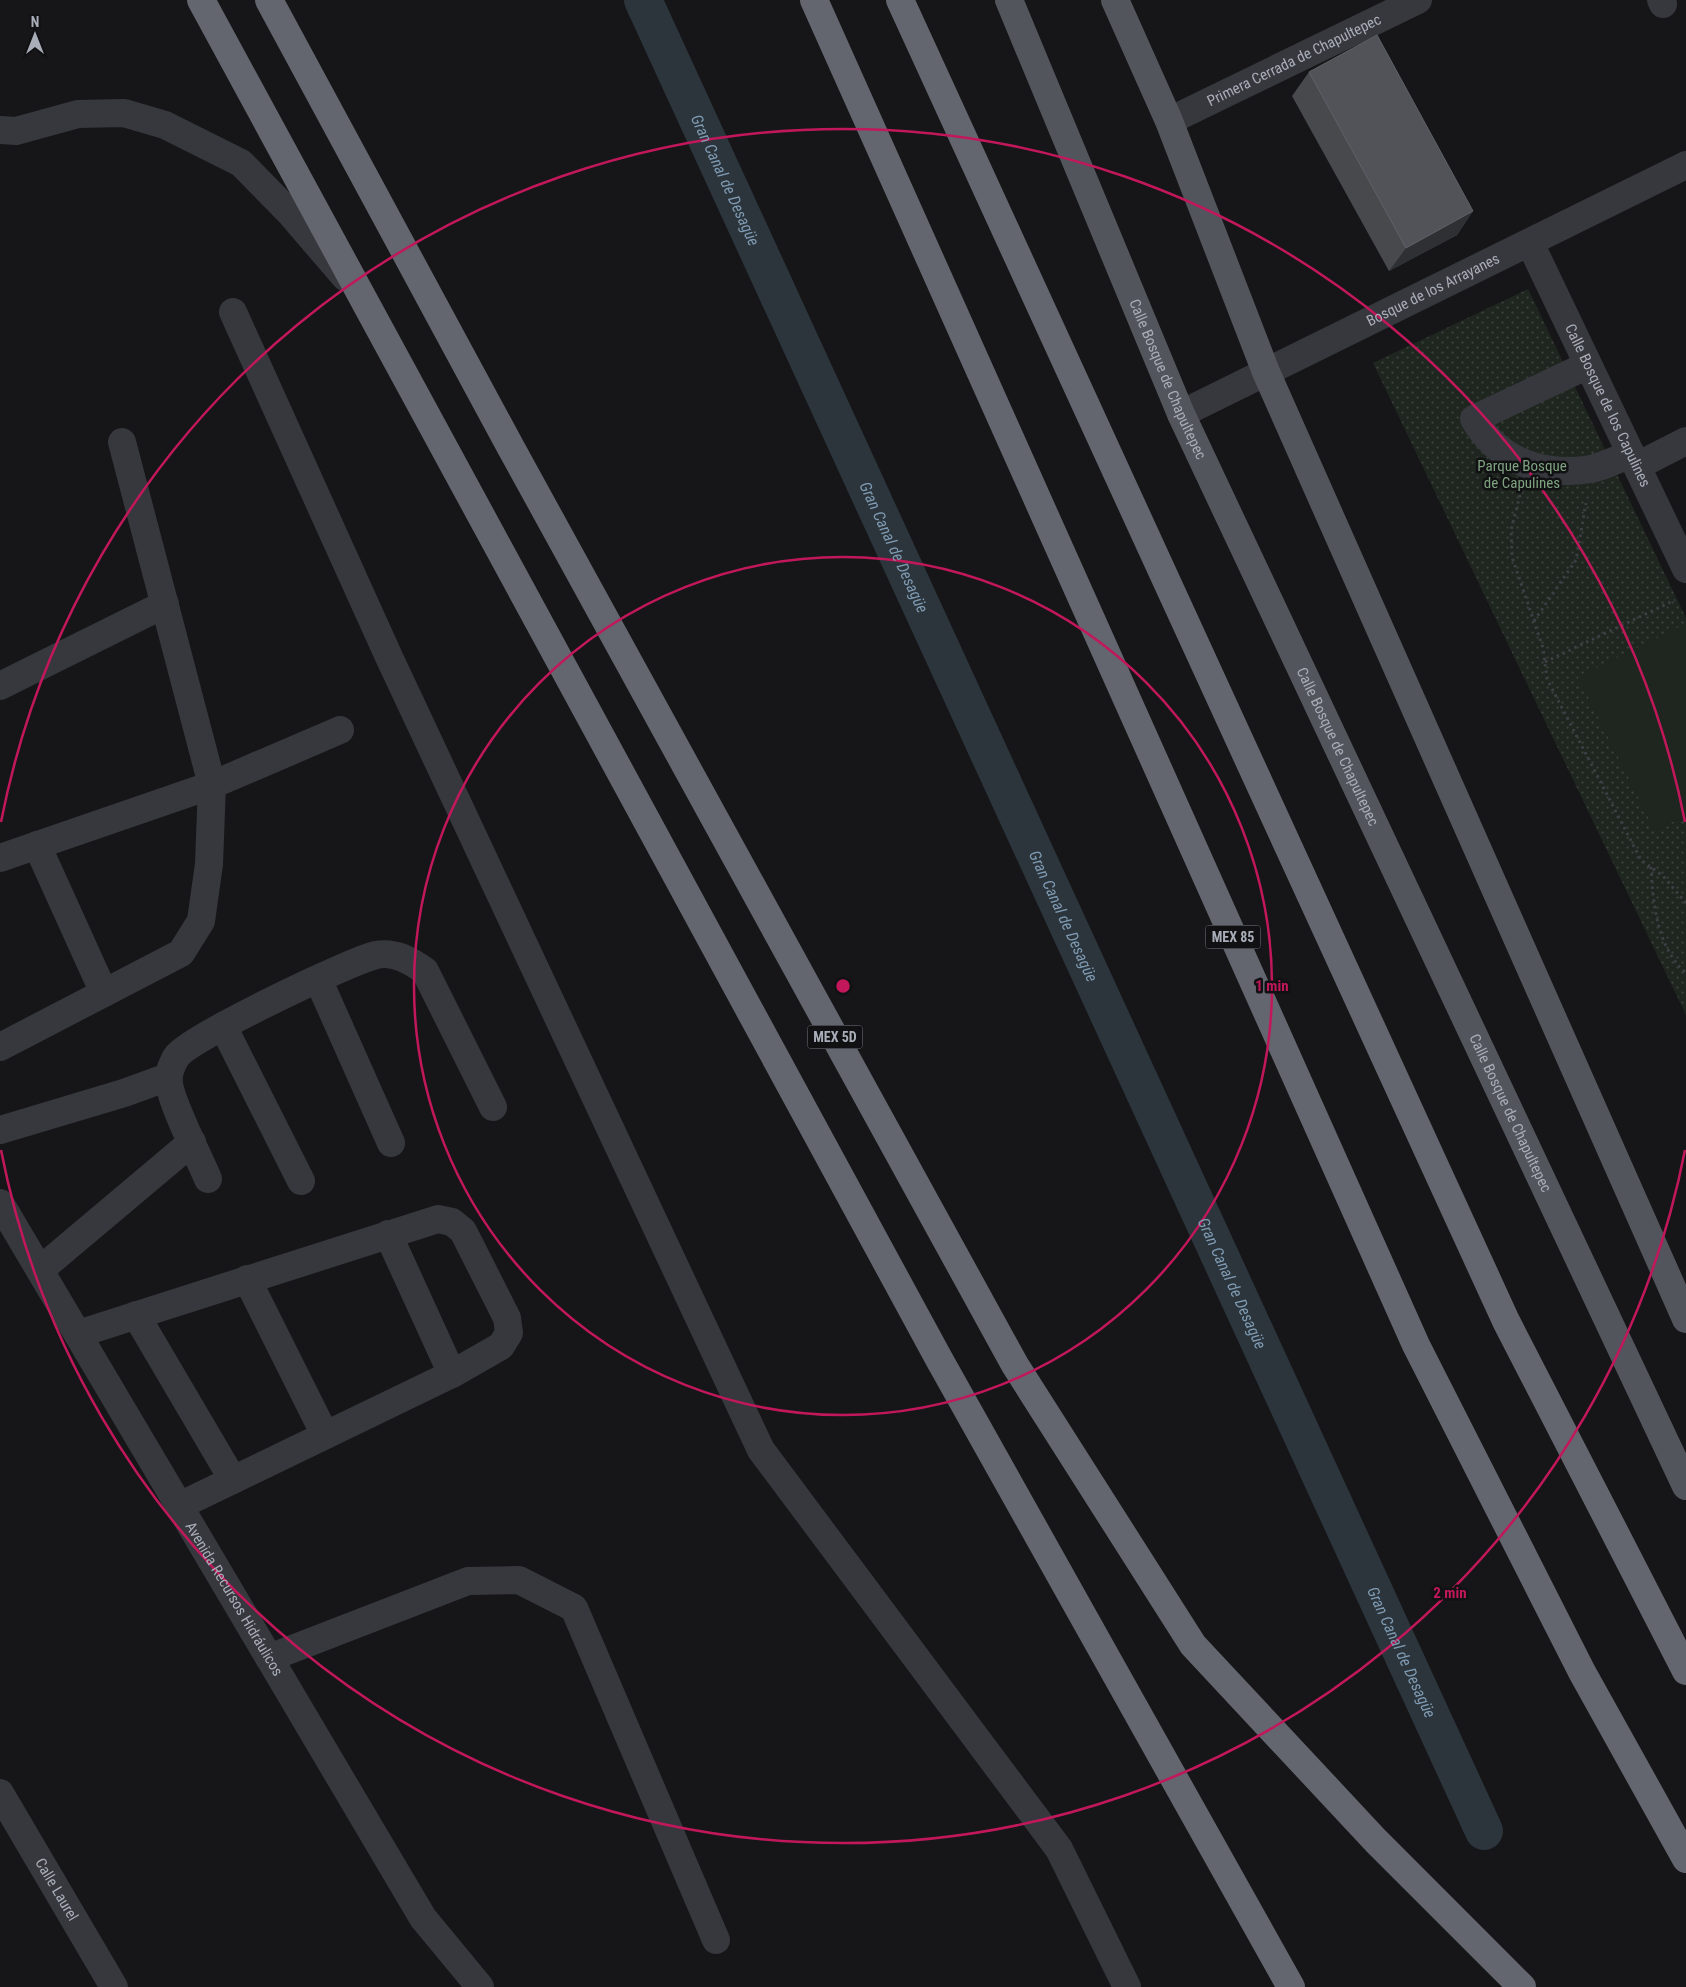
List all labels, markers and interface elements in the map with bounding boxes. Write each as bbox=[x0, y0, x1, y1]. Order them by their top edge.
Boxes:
north arrow bbox=[10, 10, 60, 60]
street label: Primera Cerrada de Chapultepec bbox=[1204, 10, 1384, 110]
text: N bbox=[31, 14, 39, 30]
water label: Gran Canal de Desagüe bbox=[687, 111, 764, 249]
street label: Bosque de los Arrayanes bbox=[1364, 249, 1503, 330]
street label: Calle Bosque de Chapultepec bbox=[1125, 296, 1210, 462]
street label: Calle Bosque de los Capulines bbox=[1561, 321, 1654, 490]
park label: Parque Bosque de Capulines bbox=[1477, 457, 1567, 492]
water label: Gran Canal de Desagüe bbox=[856, 478, 933, 616]
street label: Calle Bosque de Chapultepec bbox=[1293, 665, 1383, 829]
water label: Gran Canal de Desagüe bbox=[1025, 847, 1102, 985]
road number: MEX 85 bbox=[1206, 926, 1260, 949]
centre of rings bbox=[834, 977, 852, 995]
text: 1 min bbox=[1255, 977, 1289, 995]
road number: MEX 5D bbox=[808, 1026, 862, 1048]
street label: Calle Bosque de Chapultepec bbox=[1465, 1031, 1555, 1195]
water label: Gran Canal de Desagüe bbox=[1194, 1215, 1271, 1352]
street label: Avenida Recursos Hidráulicos bbox=[182, 1519, 287, 1679]
water label: Gran Canal de Desagüe bbox=[1363, 1583, 1440, 1721]
text: 2 min bbox=[1433, 1584, 1467, 1602]
street label: Calle Laurel bbox=[31, 1855, 82, 1924]

